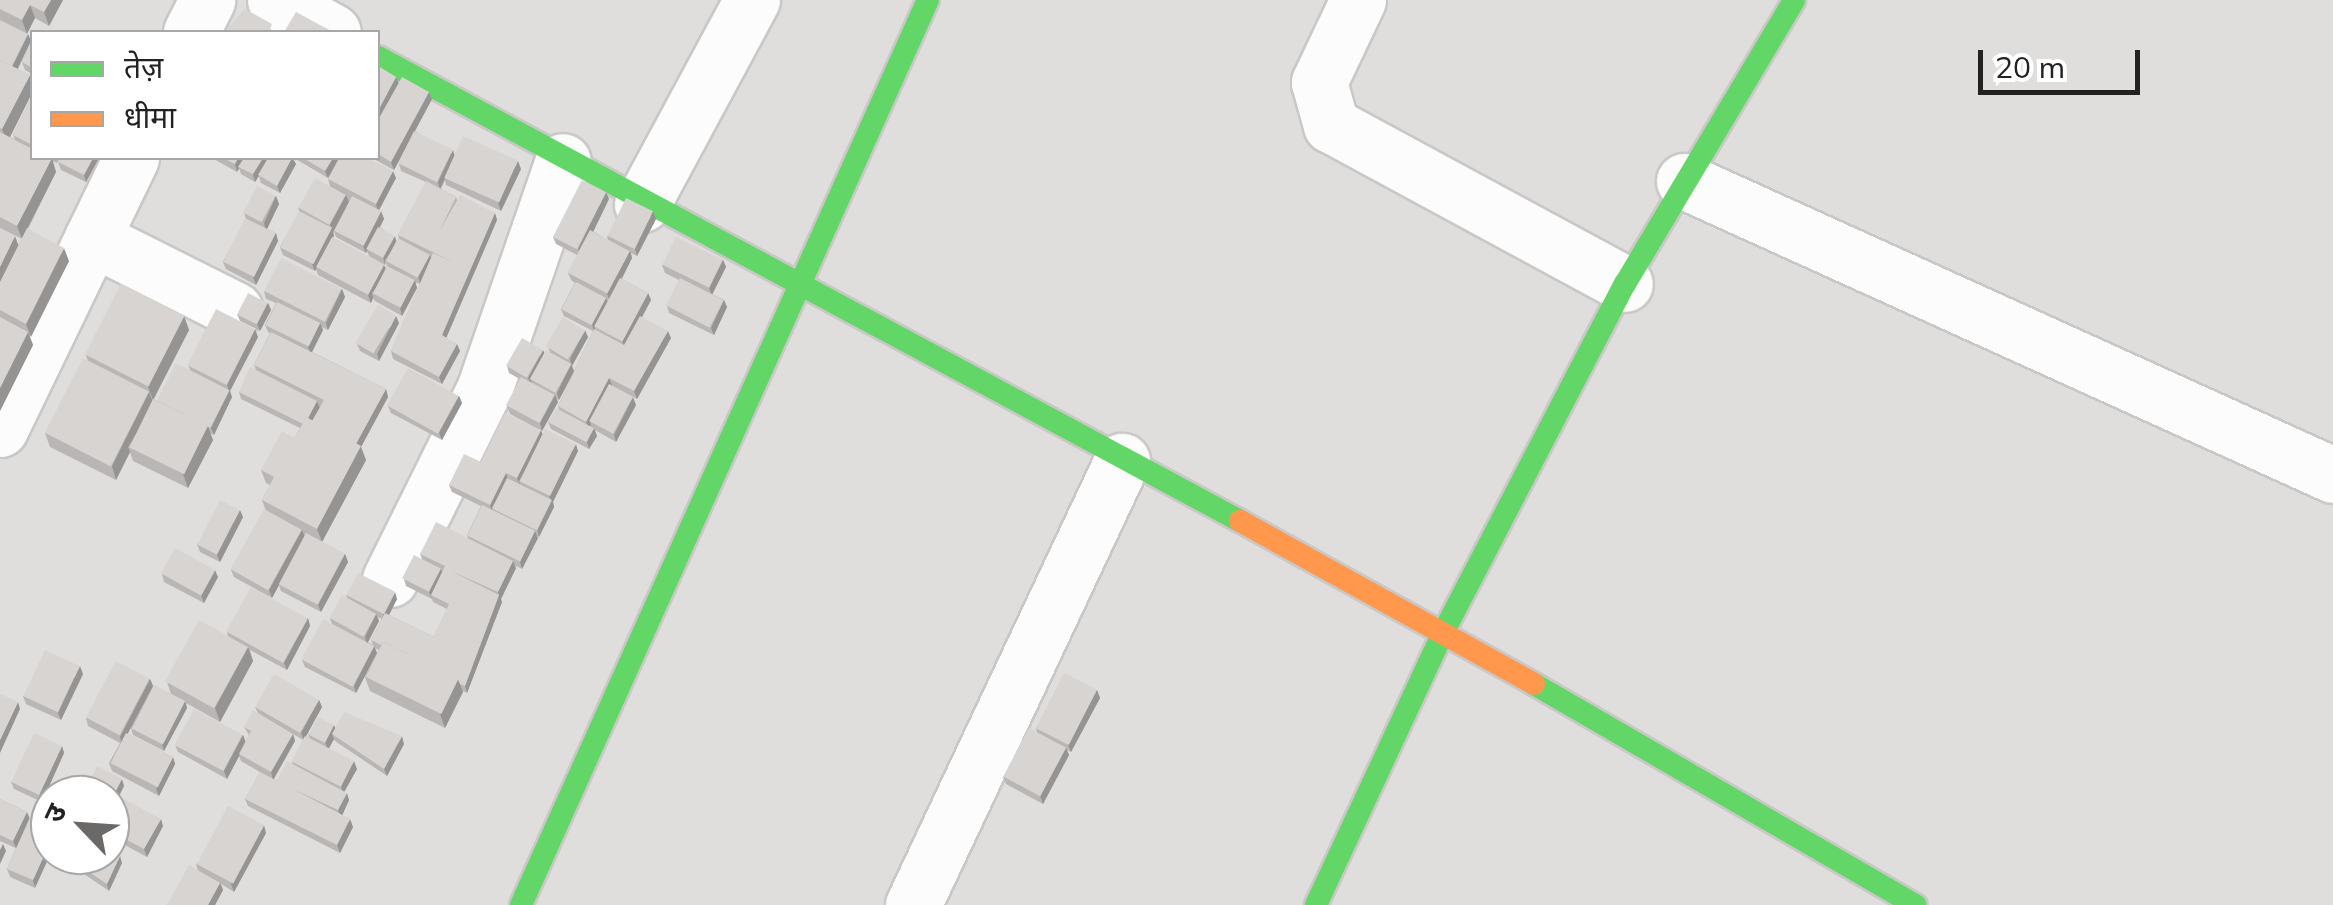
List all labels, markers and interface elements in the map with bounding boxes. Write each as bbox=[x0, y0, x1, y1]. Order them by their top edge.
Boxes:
legend bbox=[30, 30, 380, 160]
scale bar bbox=[1983, 30, 2146, 92]
text: तेज़ bbox=[124, 48, 163, 86]
text: 20 m bbox=[1995, 48, 2065, 86]
text: धीमा bbox=[124, 98, 176, 136]
north arrow bbox=[30, 775, 130, 875]
text: उ bbox=[35, 798, 73, 828]

